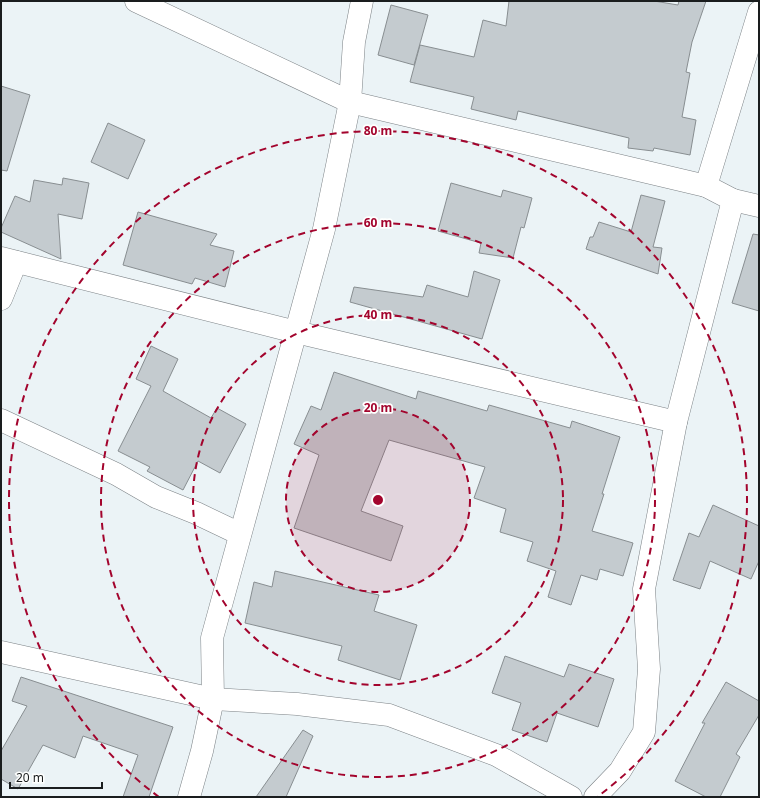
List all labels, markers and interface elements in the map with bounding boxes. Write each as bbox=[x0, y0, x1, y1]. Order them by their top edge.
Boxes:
text: 80 m bbox=[364, 122, 392, 139]
text: 60 m bbox=[364, 214, 392, 231]
text: 40 m bbox=[364, 306, 392, 323]
text: 20 m bbox=[364, 399, 392, 416]
centre of rings bbox=[371, 493, 385, 507]
scale bar bbox=[10, 764, 102, 790]
text: 20 m bbox=[16, 769, 44, 786]

